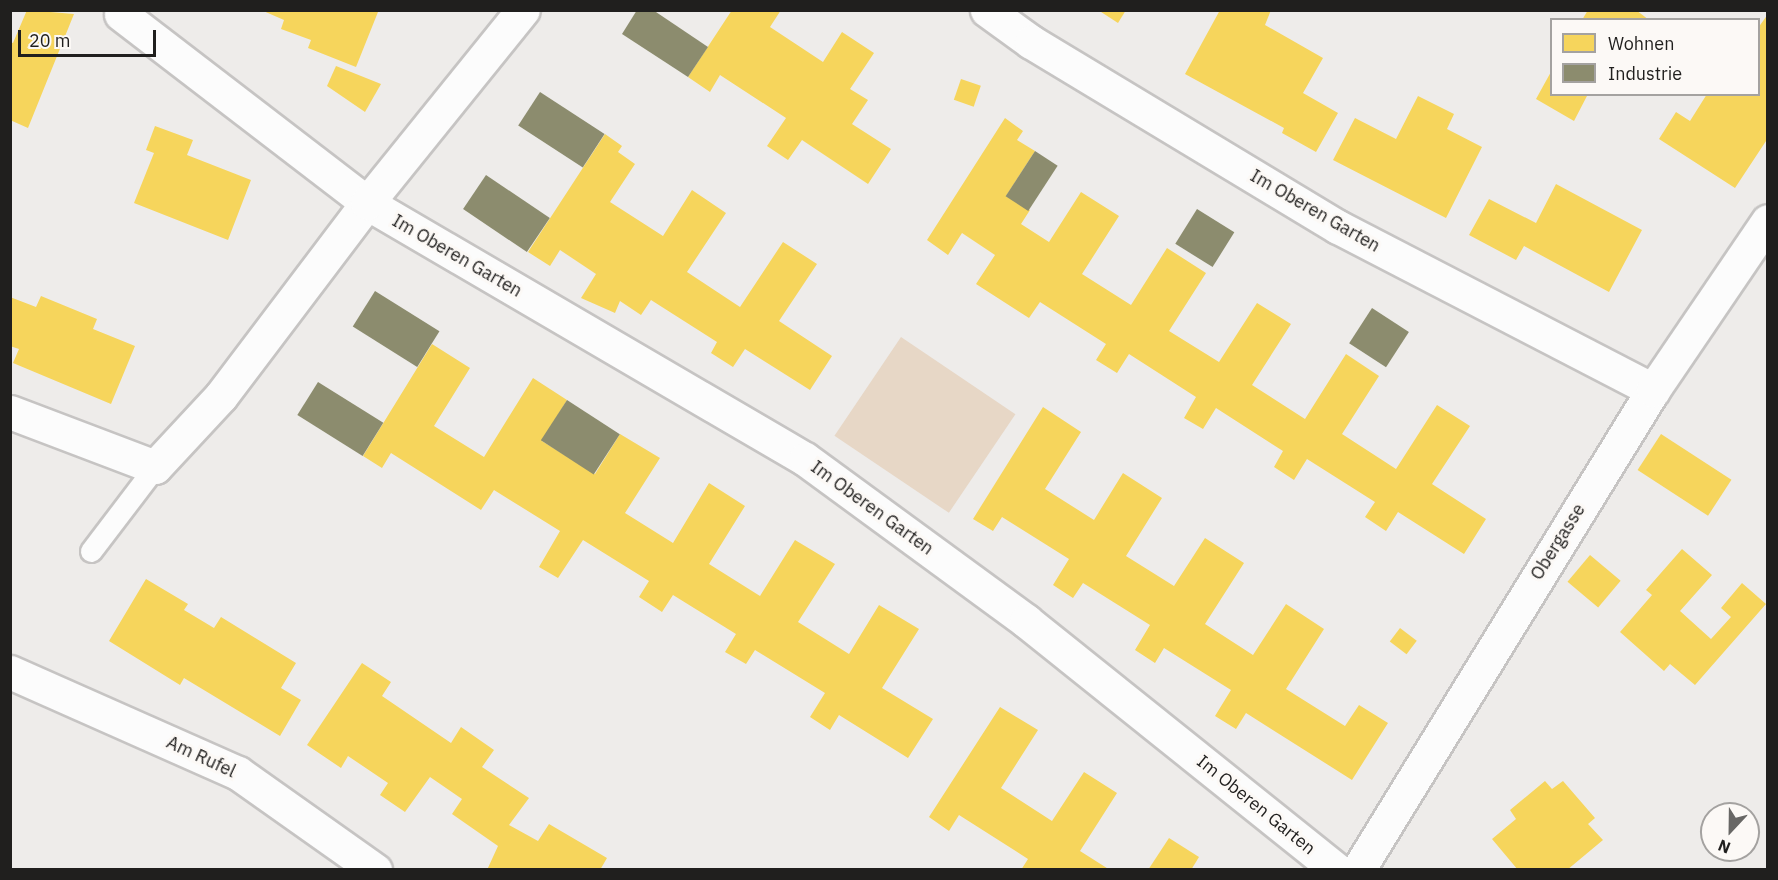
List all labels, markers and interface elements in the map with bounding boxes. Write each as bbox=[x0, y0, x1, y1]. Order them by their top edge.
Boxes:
scale bar bbox=[21, 18, 159, 56]
legend bbox=[1550, 18, 1760, 96]
text: 20 m bbox=[29, 29, 71, 52]
text: Wohnen bbox=[1608, 32, 1674, 55]
text: Industrie bbox=[1608, 62, 1682, 85]
street label: Im Oberen Garten bbox=[1246, 165, 1384, 257]
street label: Im Oberen Garten bbox=[388, 210, 526, 302]
street label: Im Oberen Garten bbox=[806, 456, 938, 560]
street label: Obergasse bbox=[1526, 500, 1590, 584]
street label: Am Rufel bbox=[163, 732, 239, 782]
street label: Im Oberen Garten bbox=[1192, 751, 1320, 859]
north arrow bbox=[1700, 802, 1760, 862]
text: N bbox=[1715, 835, 1733, 858]

